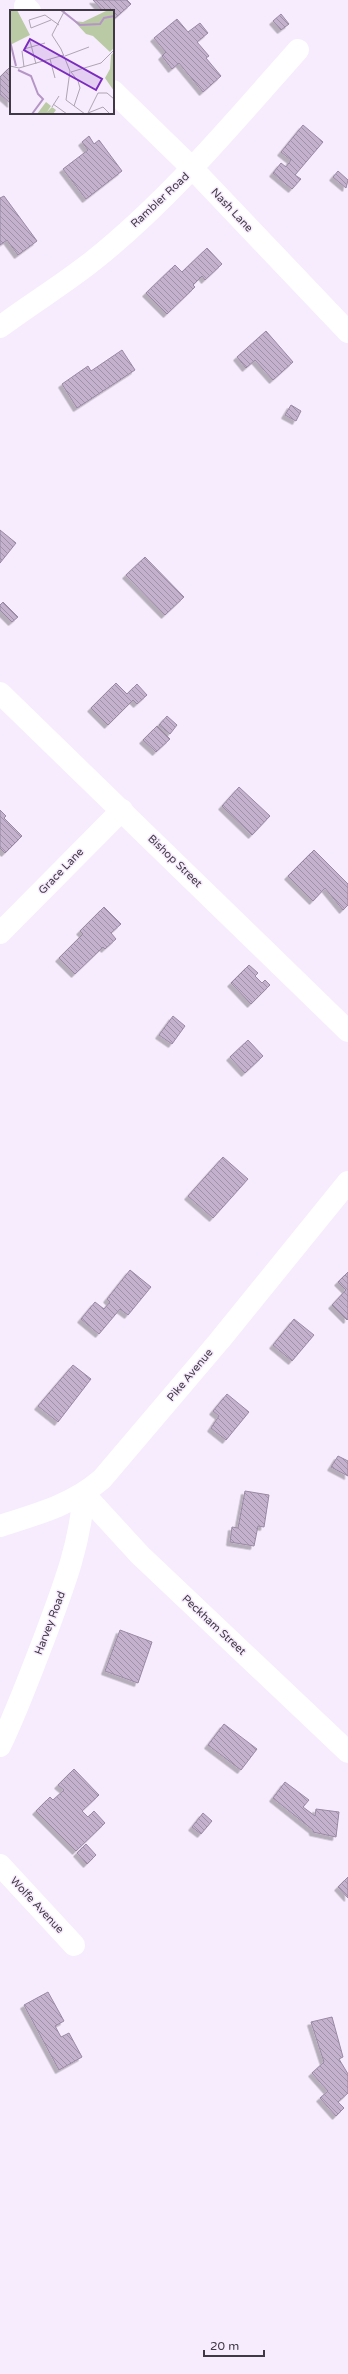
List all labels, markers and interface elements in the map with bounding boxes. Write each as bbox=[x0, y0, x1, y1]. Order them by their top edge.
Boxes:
inset map bbox=[10, 10, 114, 114]
street label: Rambler Road bbox=[128, 170, 192, 230]
street label: Nash Lane bbox=[208, 185, 256, 235]
street label: Bishop Street bbox=[145, 832, 205, 890]
street label: Grace Lane bbox=[36, 845, 86, 897]
street label: Pike Avenue bbox=[164, 1346, 216, 1404]
street label: Harvey Road bbox=[32, 1589, 68, 1657]
street label: Peckham Street bbox=[179, 1592, 249, 1658]
street label: Wolfe Avenue bbox=[8, 1874, 66, 1936]
scale bar bbox=[204, 2332, 264, 2358]
text: 20 m bbox=[210, 2339, 239, 2353]

